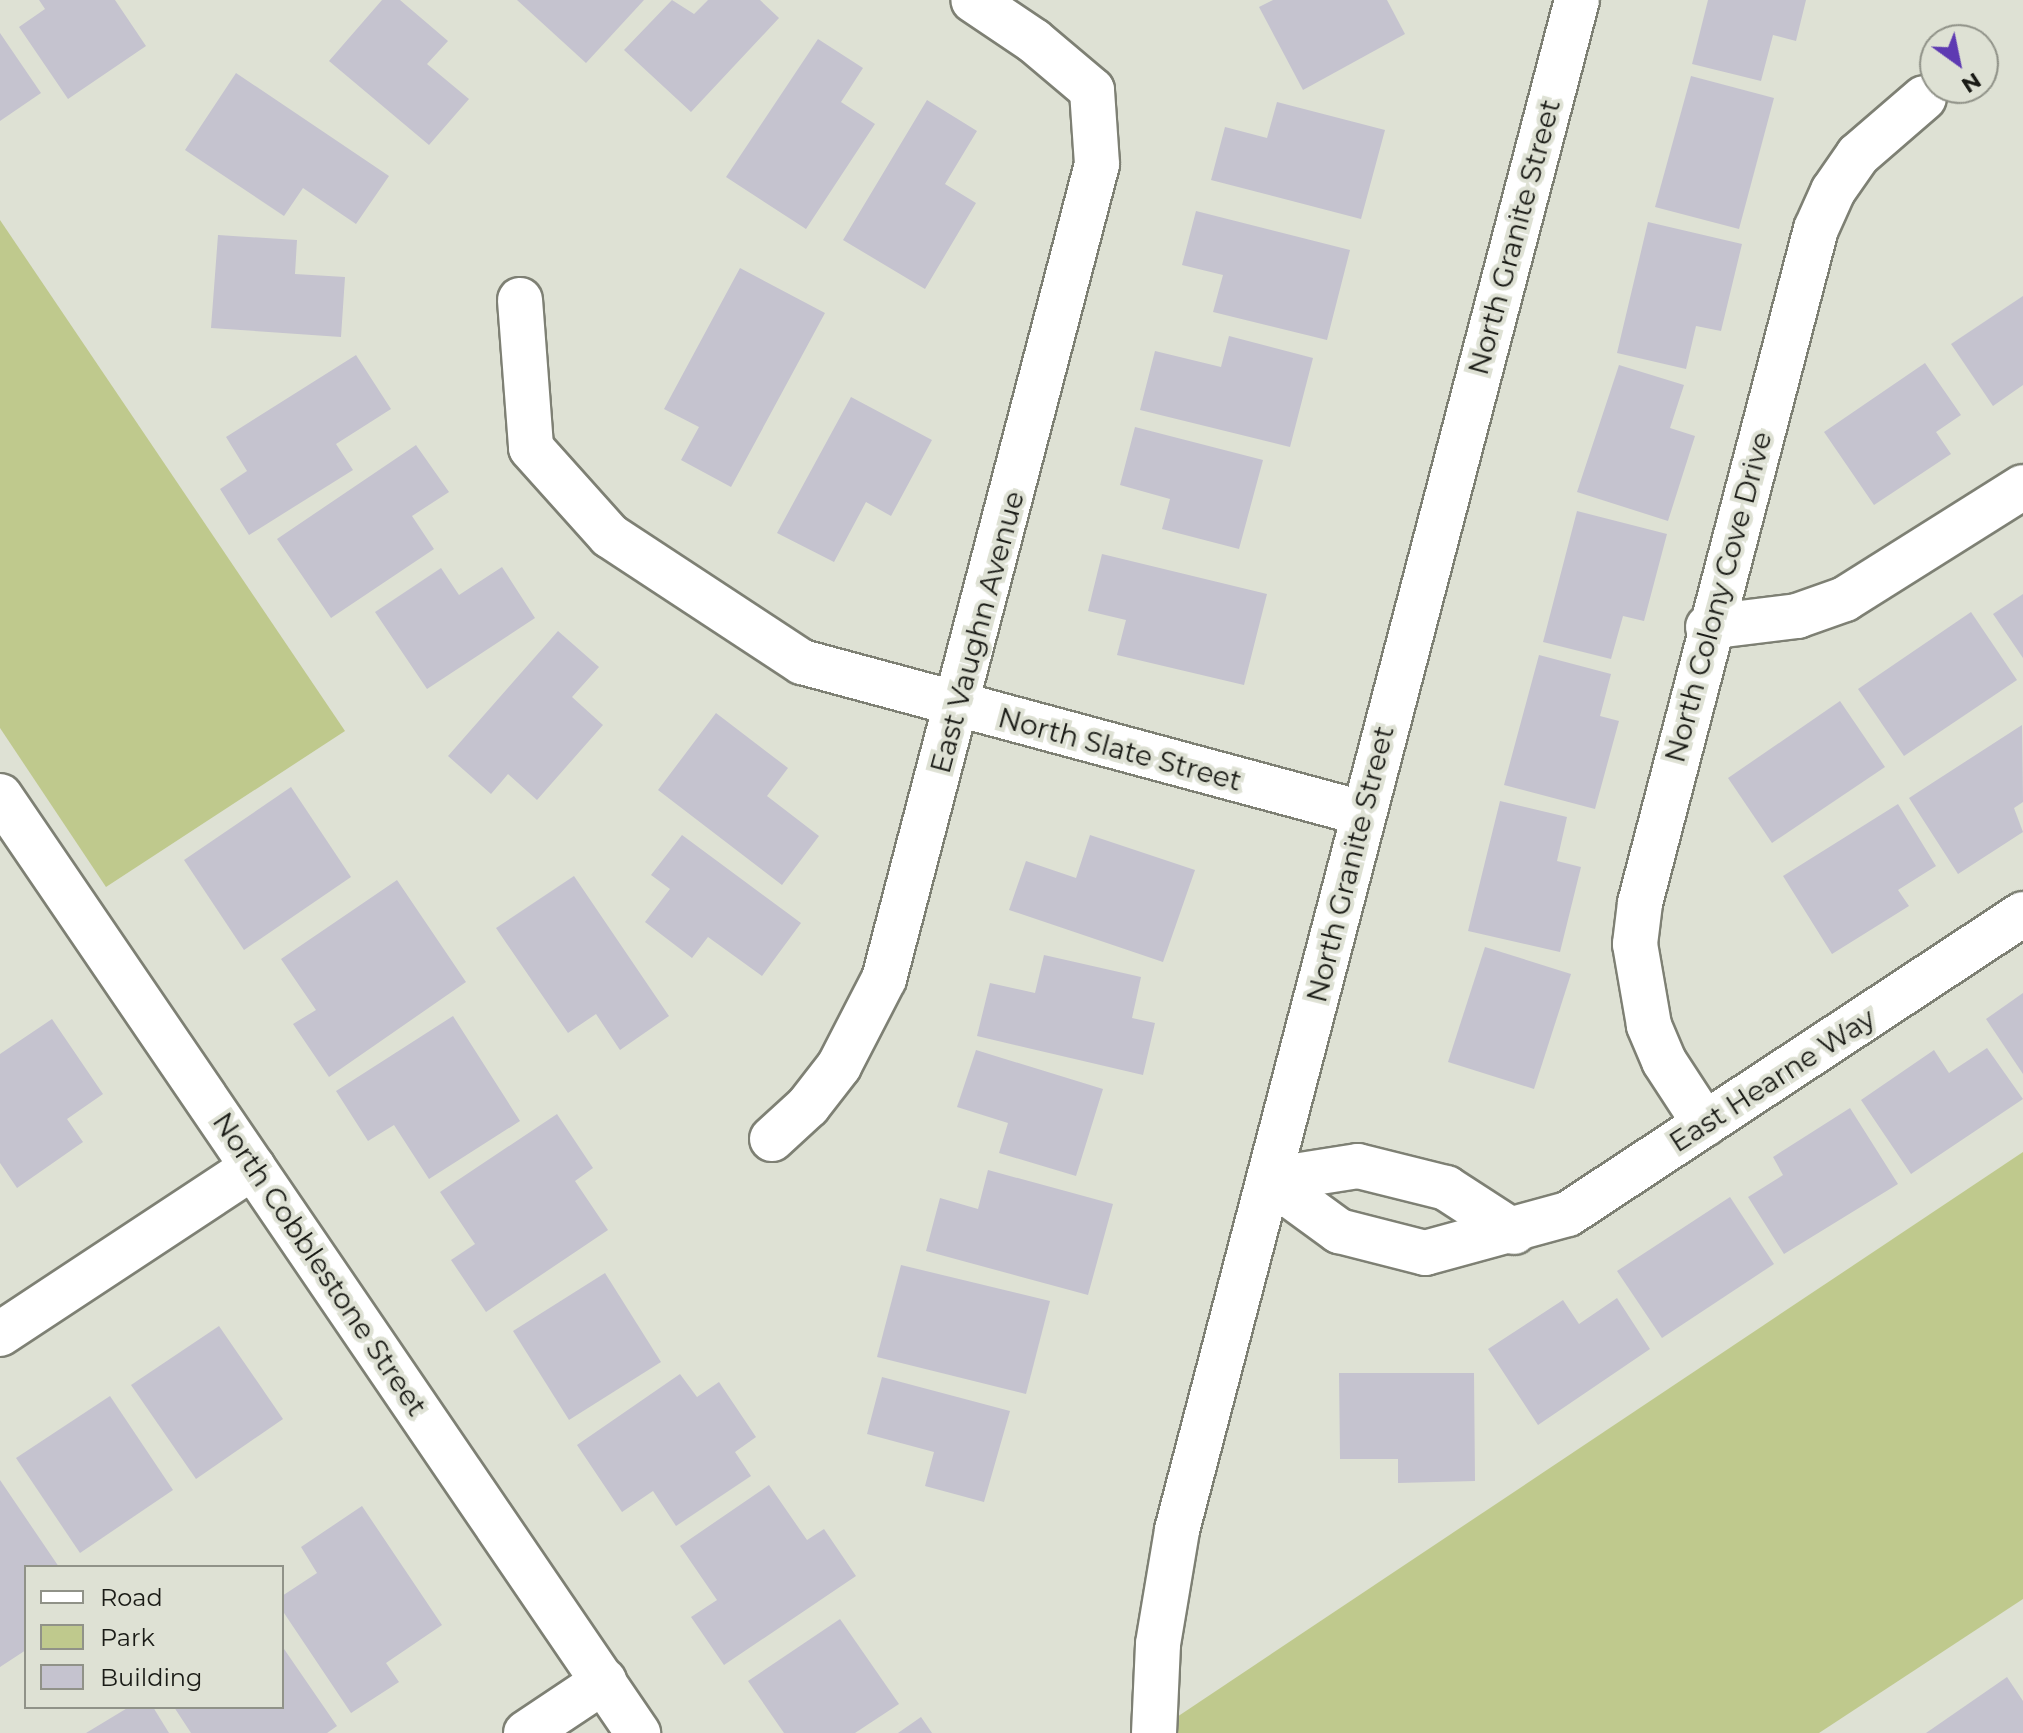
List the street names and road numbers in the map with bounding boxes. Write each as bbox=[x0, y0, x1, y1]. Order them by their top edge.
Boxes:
street label: North Granite Street bbox=[1461, 96, 1567, 378]
street label: North Colony Cove Drive bbox=[1658, 428, 1778, 766]
street label: East Vaughn Avenue bbox=[923, 487, 1031, 777]
street label: North Slate Street bbox=[995, 700, 1245, 798]
street label: North Granite Street bbox=[1299, 722, 1401, 1006]
street label: East Hearne Way bbox=[1663, 1001, 1881, 1159]
street label: North Cobblestone Street bbox=[206, 1106, 434, 1422]

